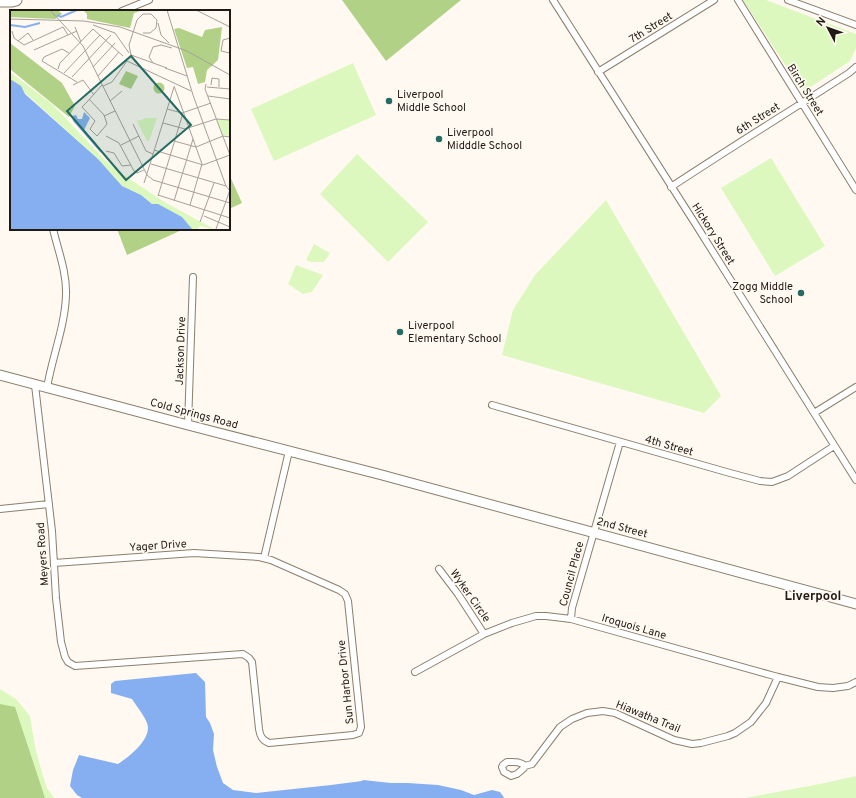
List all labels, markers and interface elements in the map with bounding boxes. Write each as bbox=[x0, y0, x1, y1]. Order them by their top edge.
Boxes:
north arrow bbox=[808, 8, 848, 48]
street label: 7th Street bbox=[627, 9, 675, 47]
inset map bbox=[10, 10, 230, 230]
text: N bbox=[813, 15, 829, 30]
street label: Birch Street bbox=[784, 61, 826, 119]
place label: Liverpool Middle School bbox=[397, 88, 466, 115]
marker: Liverpool Middle School bbox=[384, 96, 394, 106]
street label: 6th Street bbox=[733, 100, 783, 138]
place label: Liverpool Midddle School bbox=[447, 126, 522, 153]
marker: Liverpool Midddle School bbox=[434, 134, 444, 144]
street label: Hickory Street bbox=[688, 200, 738, 268]
place label: Zogg Middle School bbox=[732, 280, 793, 307]
marker: Zogg Middle School bbox=[796, 288, 806, 298]
street label: Jackson Drive bbox=[173, 316, 189, 386]
place label: Liverpool Elementary School bbox=[408, 319, 501, 346]
marker: Liverpool Elementary School bbox=[395, 327, 405, 337]
street label: Cold Springs Road bbox=[148, 396, 240, 432]
street label: 4th Street bbox=[643, 432, 695, 460]
street label: 2nd Street bbox=[595, 514, 649, 542]
street label: Meyers Road bbox=[34, 522, 52, 586]
street label: Yager Drive bbox=[129, 537, 187, 555]
street label: Council Place bbox=[557, 540, 587, 608]
street label: Wyker Circle bbox=[447, 567, 493, 625]
district label: Liverpool bbox=[785, 589, 841, 605]
street label: Iroquois Lane bbox=[600, 611, 668, 643]
street label: Sun Harbor Drive bbox=[335, 639, 357, 725]
street label: Hiawatha Trail bbox=[614, 698, 682, 736]

